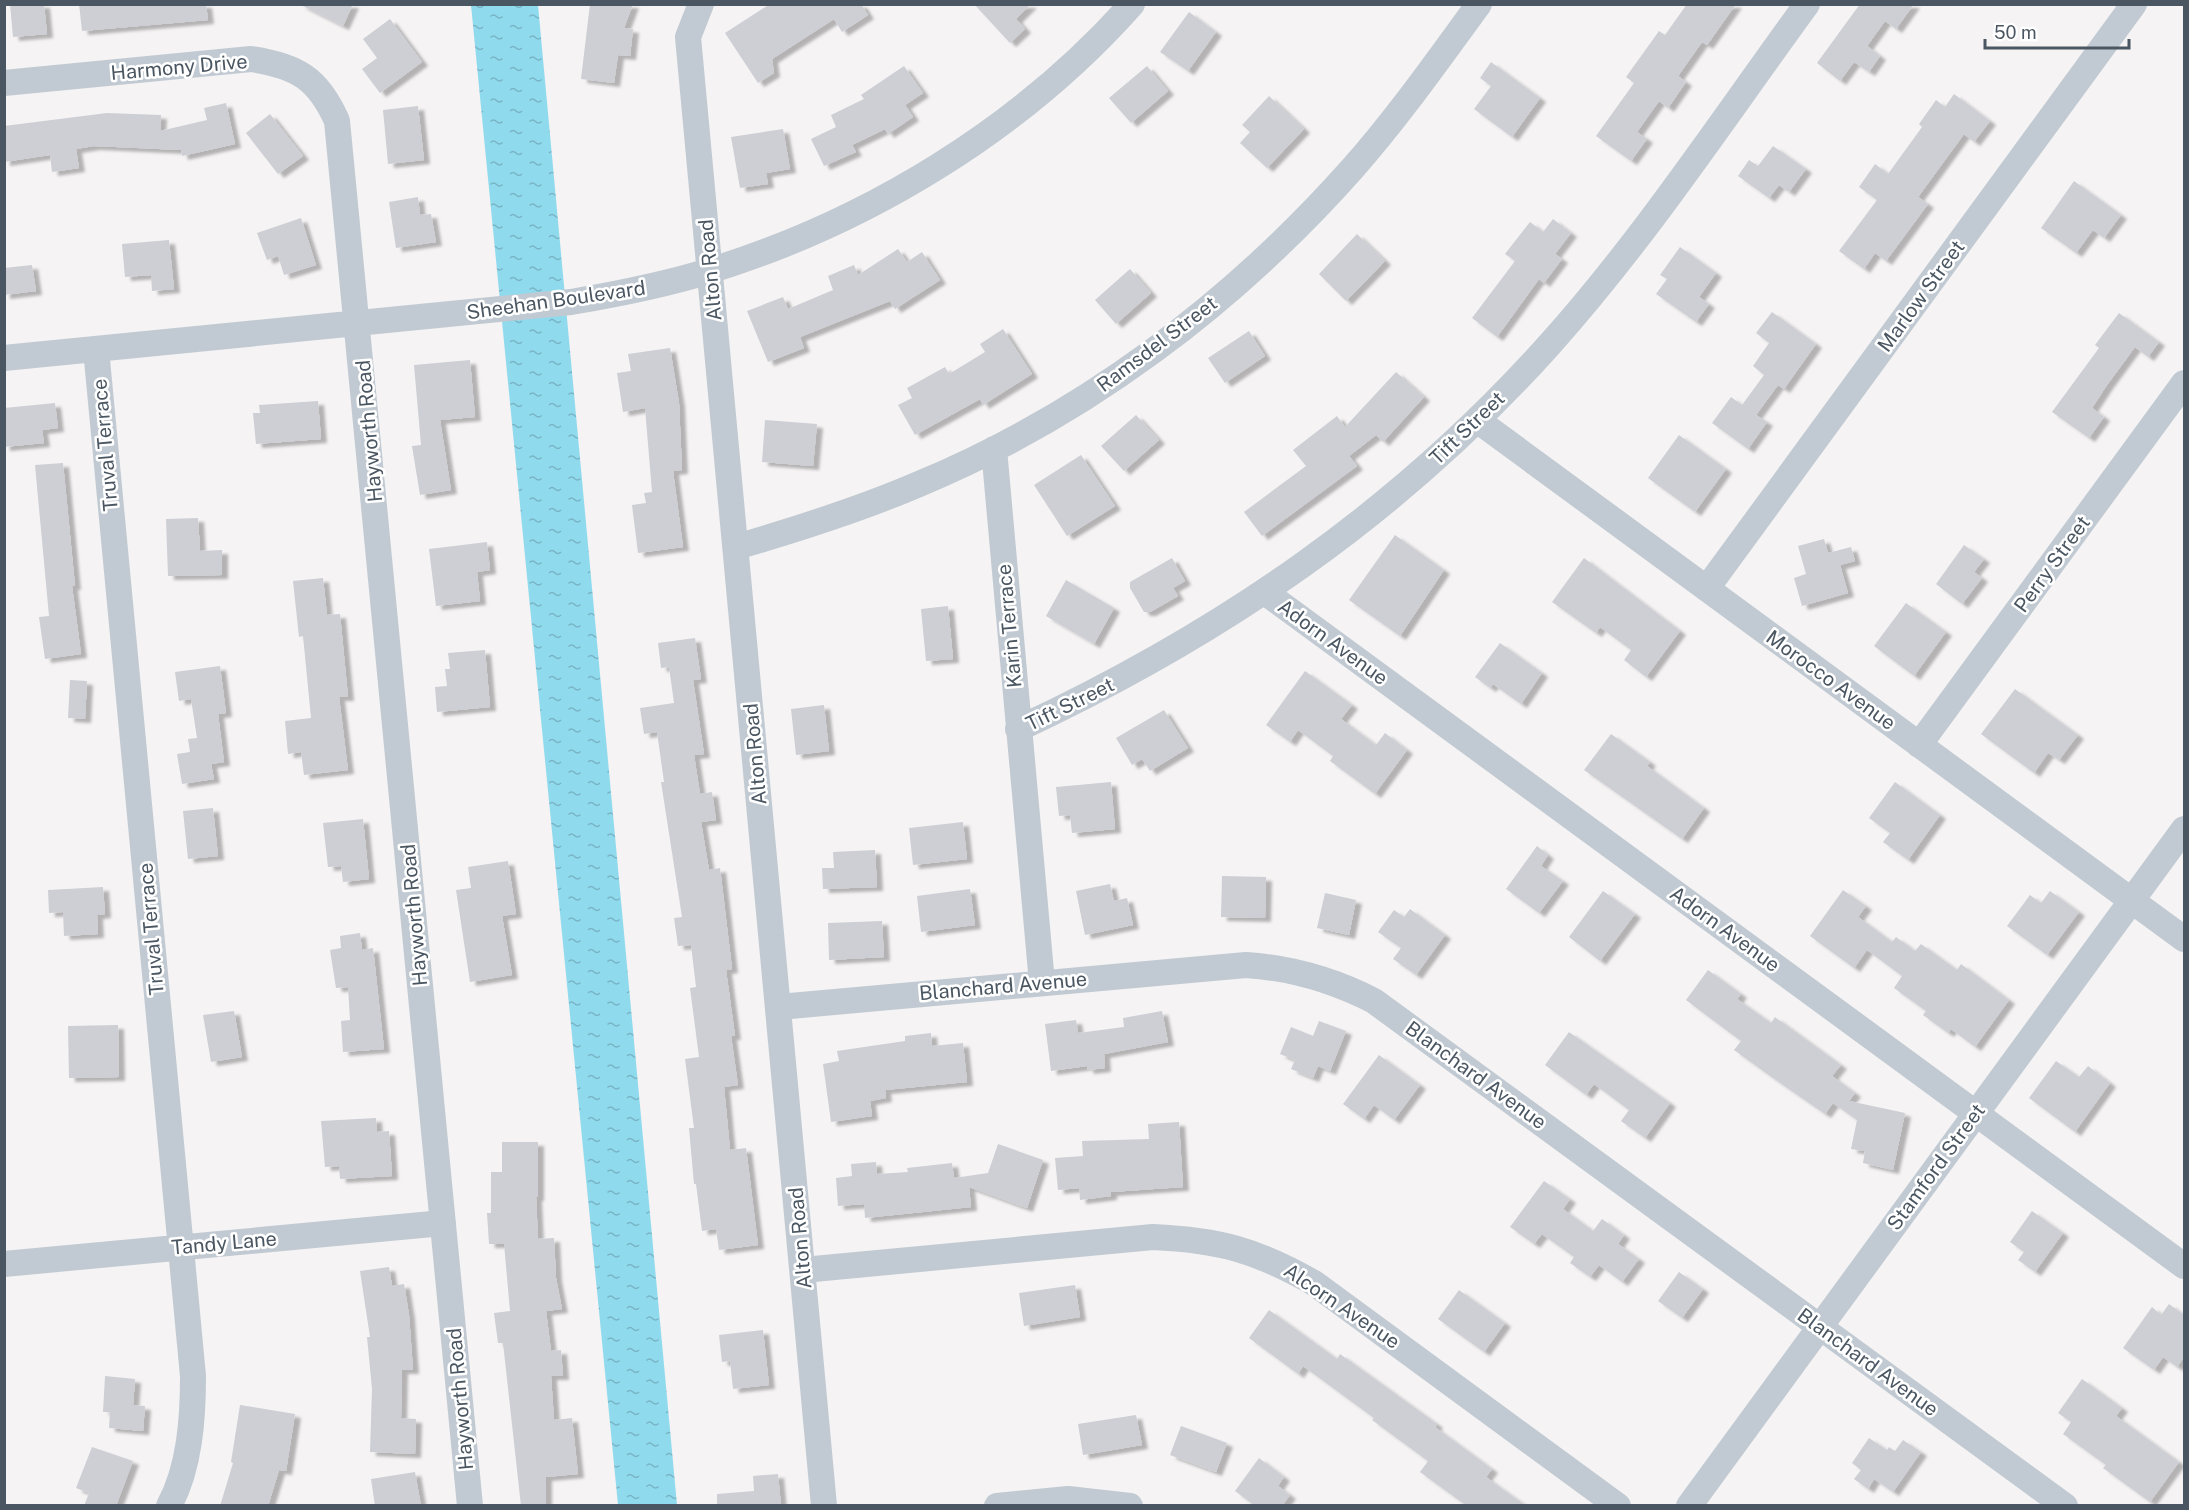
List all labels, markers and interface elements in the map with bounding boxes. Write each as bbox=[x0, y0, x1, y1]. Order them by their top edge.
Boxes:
scale bar bbox=[1985, 12, 2129, 50]
text: 50 m bbox=[1994, 22, 2037, 43]
street label: Harmony Drive bbox=[110, 49, 248, 85]
street label: Alton Road bbox=[694, 218, 726, 322]
street label: Marlow Street bbox=[1872, 236, 1970, 356]
street label: Sheehan Boulevard bbox=[465, 276, 647, 324]
street label: Ramsdel Street bbox=[1092, 291, 1222, 397]
street label: Hayworth Road bbox=[351, 359, 387, 503]
street label: Truval Terrace bbox=[87, 378, 123, 512]
street label: Tift Street bbox=[1424, 386, 1510, 470]
street label: Perry Street bbox=[2009, 511, 2095, 617]
street label: Karin Terrace bbox=[992, 563, 1026, 689]
street label: Adorn Avenue bbox=[1273, 594, 1393, 690]
street label: Morocco Avenue bbox=[1762, 625, 1900, 735]
street label: Tift Street bbox=[1022, 672, 1118, 736]
street label: Alton Road bbox=[739, 702, 771, 806]
street label: Hayworth Road bbox=[396, 843, 432, 987]
street label: Truval Terrace bbox=[133, 862, 169, 996]
street label: Adorn Avenue bbox=[1665, 881, 1785, 977]
street label: Blanchard Avenue bbox=[918, 967, 1088, 1005]
street label: Blanchard Avenue bbox=[1401, 1016, 1551, 1134]
street label: Stamford Street bbox=[1882, 1099, 1990, 1235]
street label: Alton Road bbox=[784, 1186, 816, 1290]
street label: Tandy Lane bbox=[170, 1226, 278, 1260]
street label: Alcorn Avenue bbox=[1279, 1258, 1405, 1354]
street label: Blanchard Avenue bbox=[1793, 1303, 1943, 1421]
street label: Hayworth Road bbox=[442, 1327, 478, 1471]

